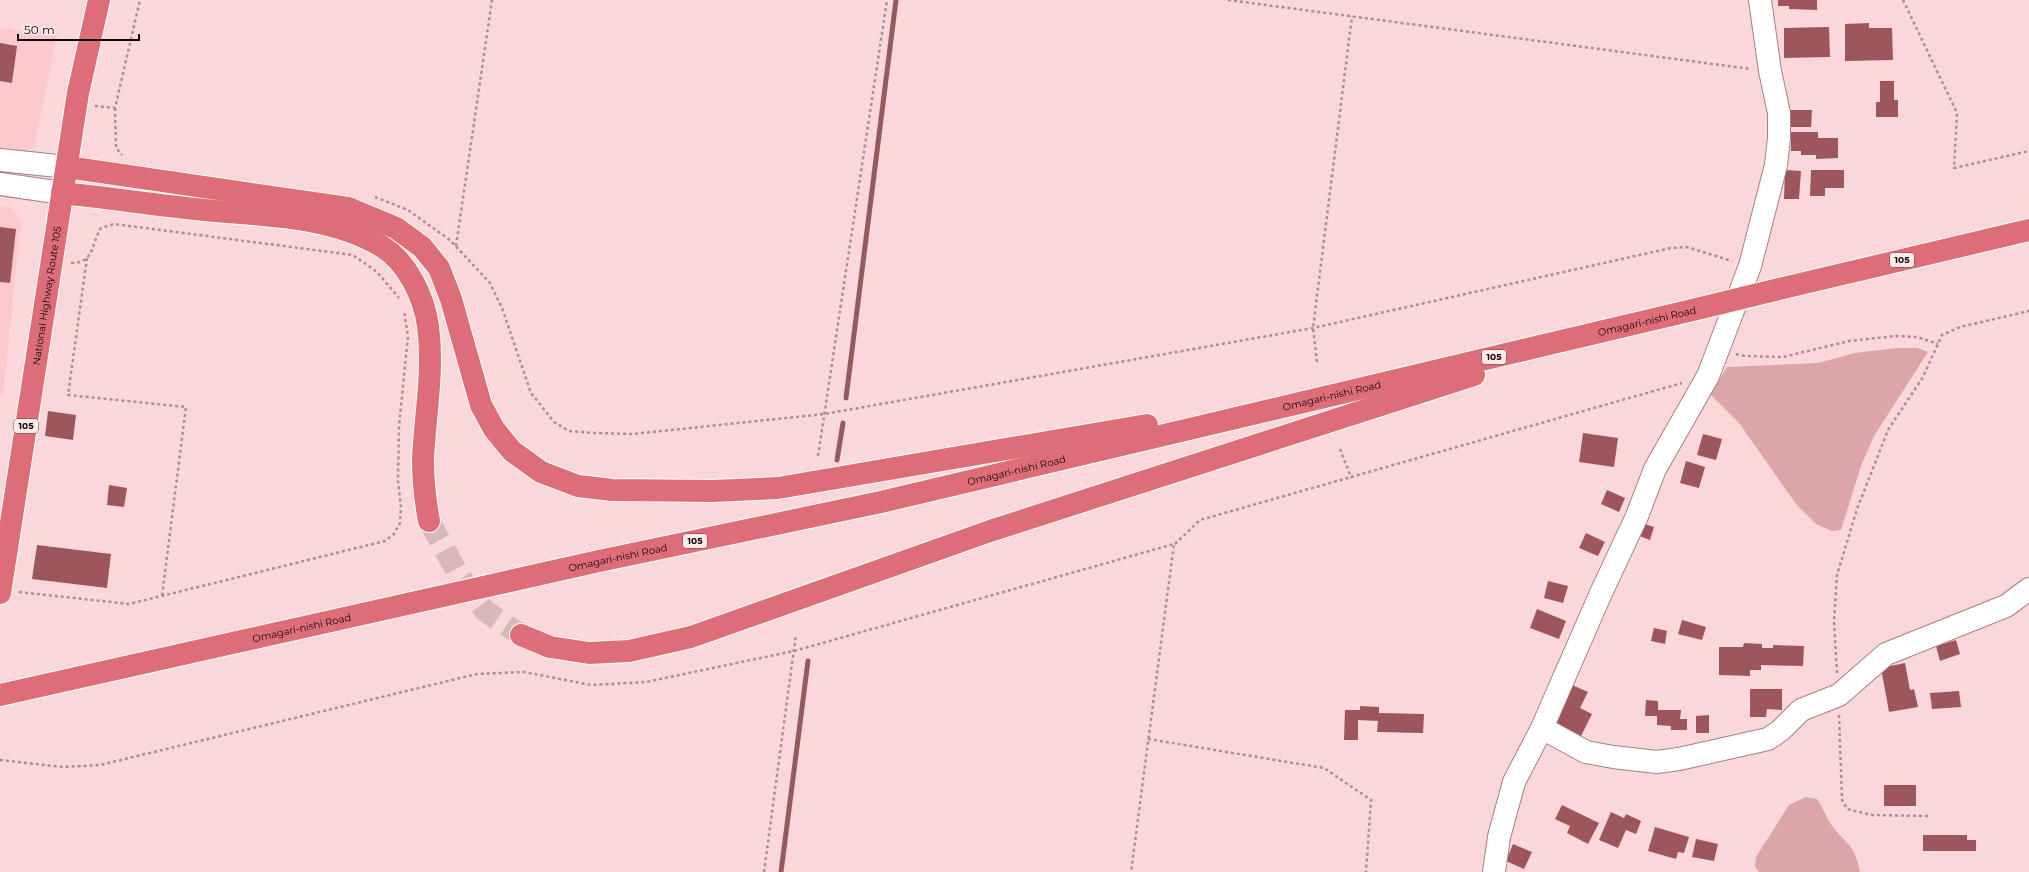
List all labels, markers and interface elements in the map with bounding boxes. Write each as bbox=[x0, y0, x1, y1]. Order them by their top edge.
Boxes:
scale bar bbox=[18, 16, 139, 42]
text: 50 m bbox=[24, 22, 55, 37]
street label: National Highway Route 105 bbox=[30, 225, 64, 366]
road number: 105 bbox=[1890, 253, 1914, 267]
street label: Omagari-nishi Road bbox=[1597, 303, 1698, 339]
road number: 105 bbox=[1482, 350, 1506, 364]
street label: Omagari-nishi Road bbox=[1281, 378, 1382, 414]
road number: 105 bbox=[14, 419, 38, 433]
street label: Omagari-nishi Road bbox=[966, 453, 1067, 488]
road number: 105 bbox=[683, 534, 707, 548]
street label: Omagari-nishi Road bbox=[567, 541, 669, 575]
street label: Omagari-nishi Road bbox=[251, 611, 352, 645]

